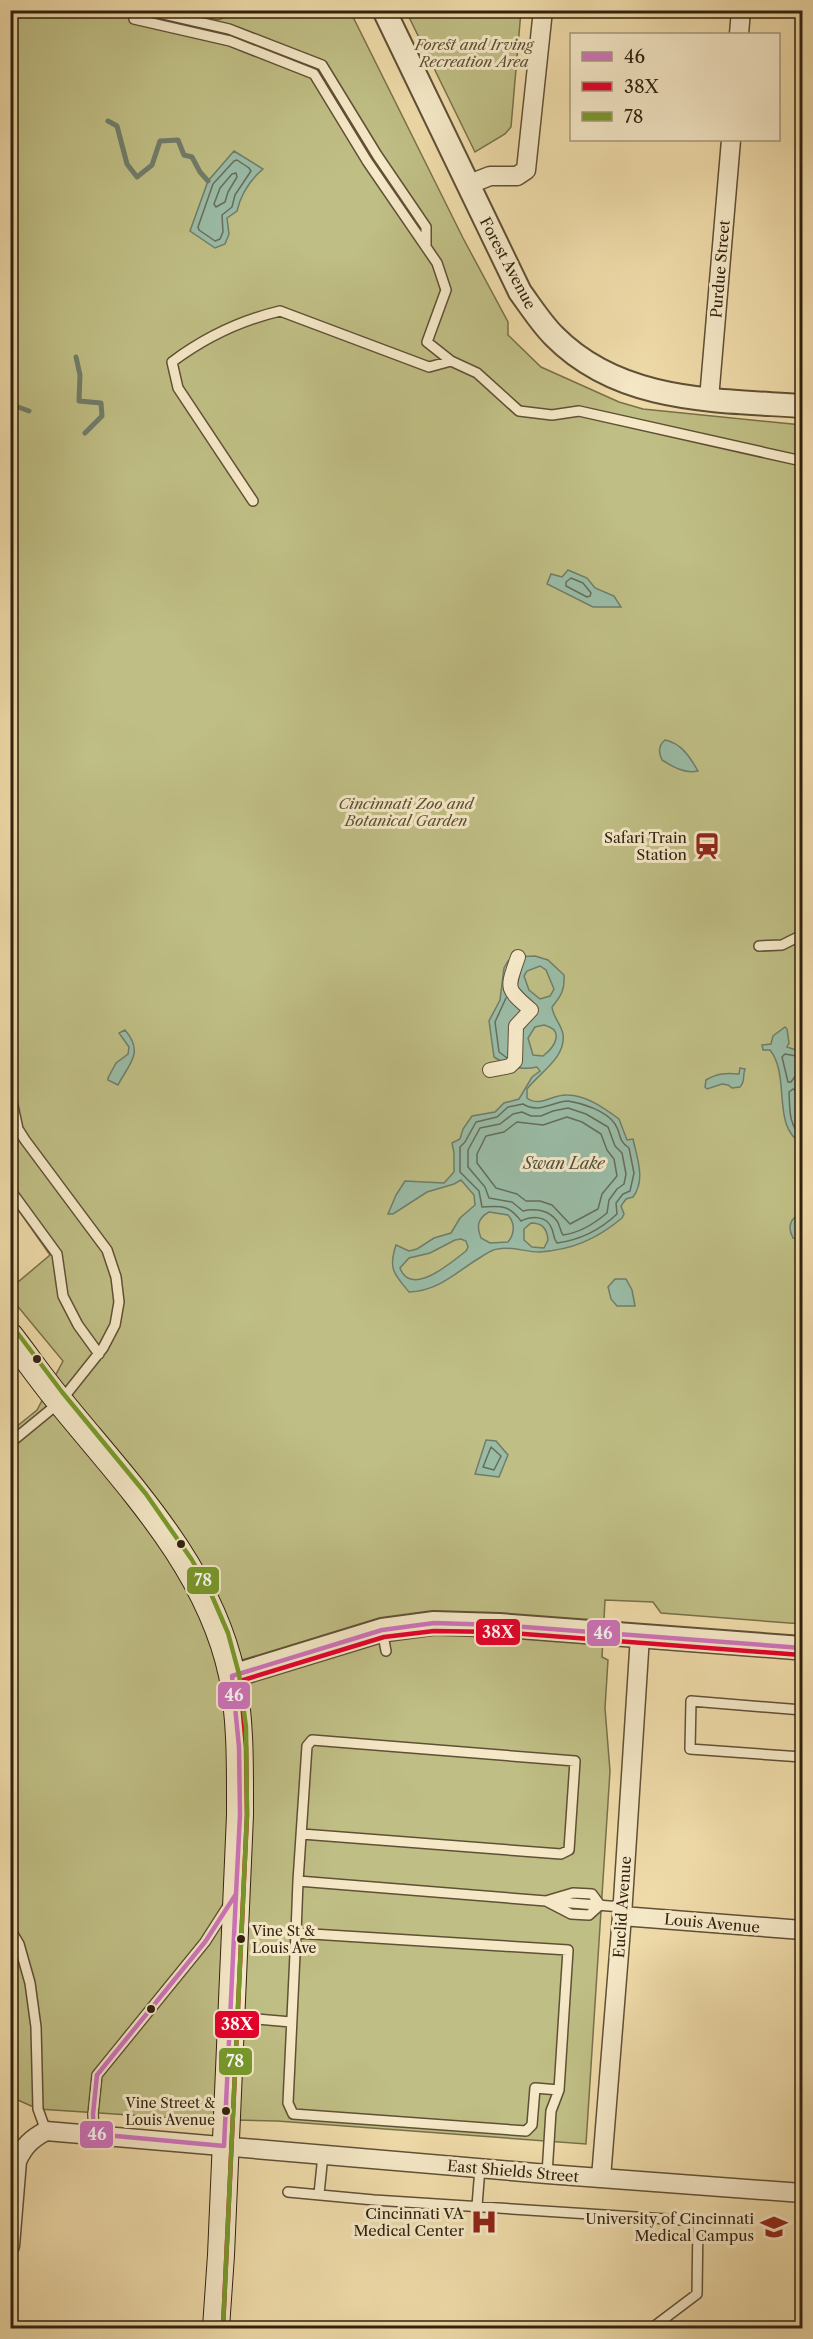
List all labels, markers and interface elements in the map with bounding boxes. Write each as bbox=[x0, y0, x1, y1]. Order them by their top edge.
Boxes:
legend bbox=[570, 33, 780, 141]
park label: Forest and Irving Recreation Area bbox=[414, 35, 535, 71]
text: 46 bbox=[624, 46, 645, 68]
text: 38X bbox=[624, 76, 660, 98]
text: 78 bbox=[624, 106, 644, 128]
street label: Forest Avenue bbox=[476, 214, 540, 312]
street label: Purdue Street bbox=[706, 218, 734, 319]
park label: Cincinnati Zoo and Botanical Garden bbox=[339, 794, 475, 830]
place label: Safari Train Station bbox=[604, 828, 688, 864]
station icon: Safari Train Station bbox=[692, 831, 722, 861]
water label: Swan Lake bbox=[522, 1153, 606, 1173]
unlabelled marker bbox=[31, 1353, 43, 1365]
unlabelled marker bbox=[175, 1538, 187, 1550]
line badge: 78 bbox=[186, 1566, 220, 1595]
text: 78 bbox=[194, 1570, 212, 1590]
line badge: 38X bbox=[475, 1618, 521, 1646]
line badge: 46 bbox=[586, 1619, 621, 1647]
text: 38X bbox=[482, 1622, 515, 1642]
text: 46 bbox=[593, 1623, 613, 1643]
line badge: 46 bbox=[217, 1681, 251, 1710]
text: 46 bbox=[224, 1685, 244, 1705]
street label: Euclid Avenue bbox=[609, 1855, 635, 1959]
street label: Louis Avenue bbox=[663, 1909, 761, 1937]
place label: Vine St & Louis Ave bbox=[251, 1922, 317, 1957]
marker: Vine St & Louis Ave bbox=[235, 1933, 247, 1945]
unlabelled marker bbox=[145, 2003, 157, 2015]
line badge: 38X bbox=[214, 2010, 260, 2039]
text: 38X bbox=[221, 2014, 254, 2034]
line badge: 78 bbox=[218, 2047, 253, 2076]
text: 78 bbox=[226, 2051, 244, 2071]
place label: Vine Street & Louis Avenue bbox=[125, 2094, 216, 2129]
marker: Vine Street & Louis Avenue bbox=[220, 2105, 232, 2117]
line badge: 46 bbox=[79, 2120, 114, 2149]
text: 46 bbox=[87, 2124, 107, 2144]
street label: East Shields Street bbox=[446, 2156, 580, 2186]
place label: Cincinnati VA Medical Center bbox=[353, 2204, 465, 2240]
hospital icon: Cincinnati VA Medical Center bbox=[469, 2207, 499, 2237]
place label: University of Cincinnati Medical Campus bbox=[585, 2209, 754, 2245]
school or university icon: University of Cincinnati Medical Campus bbox=[759, 2212, 789, 2242]

